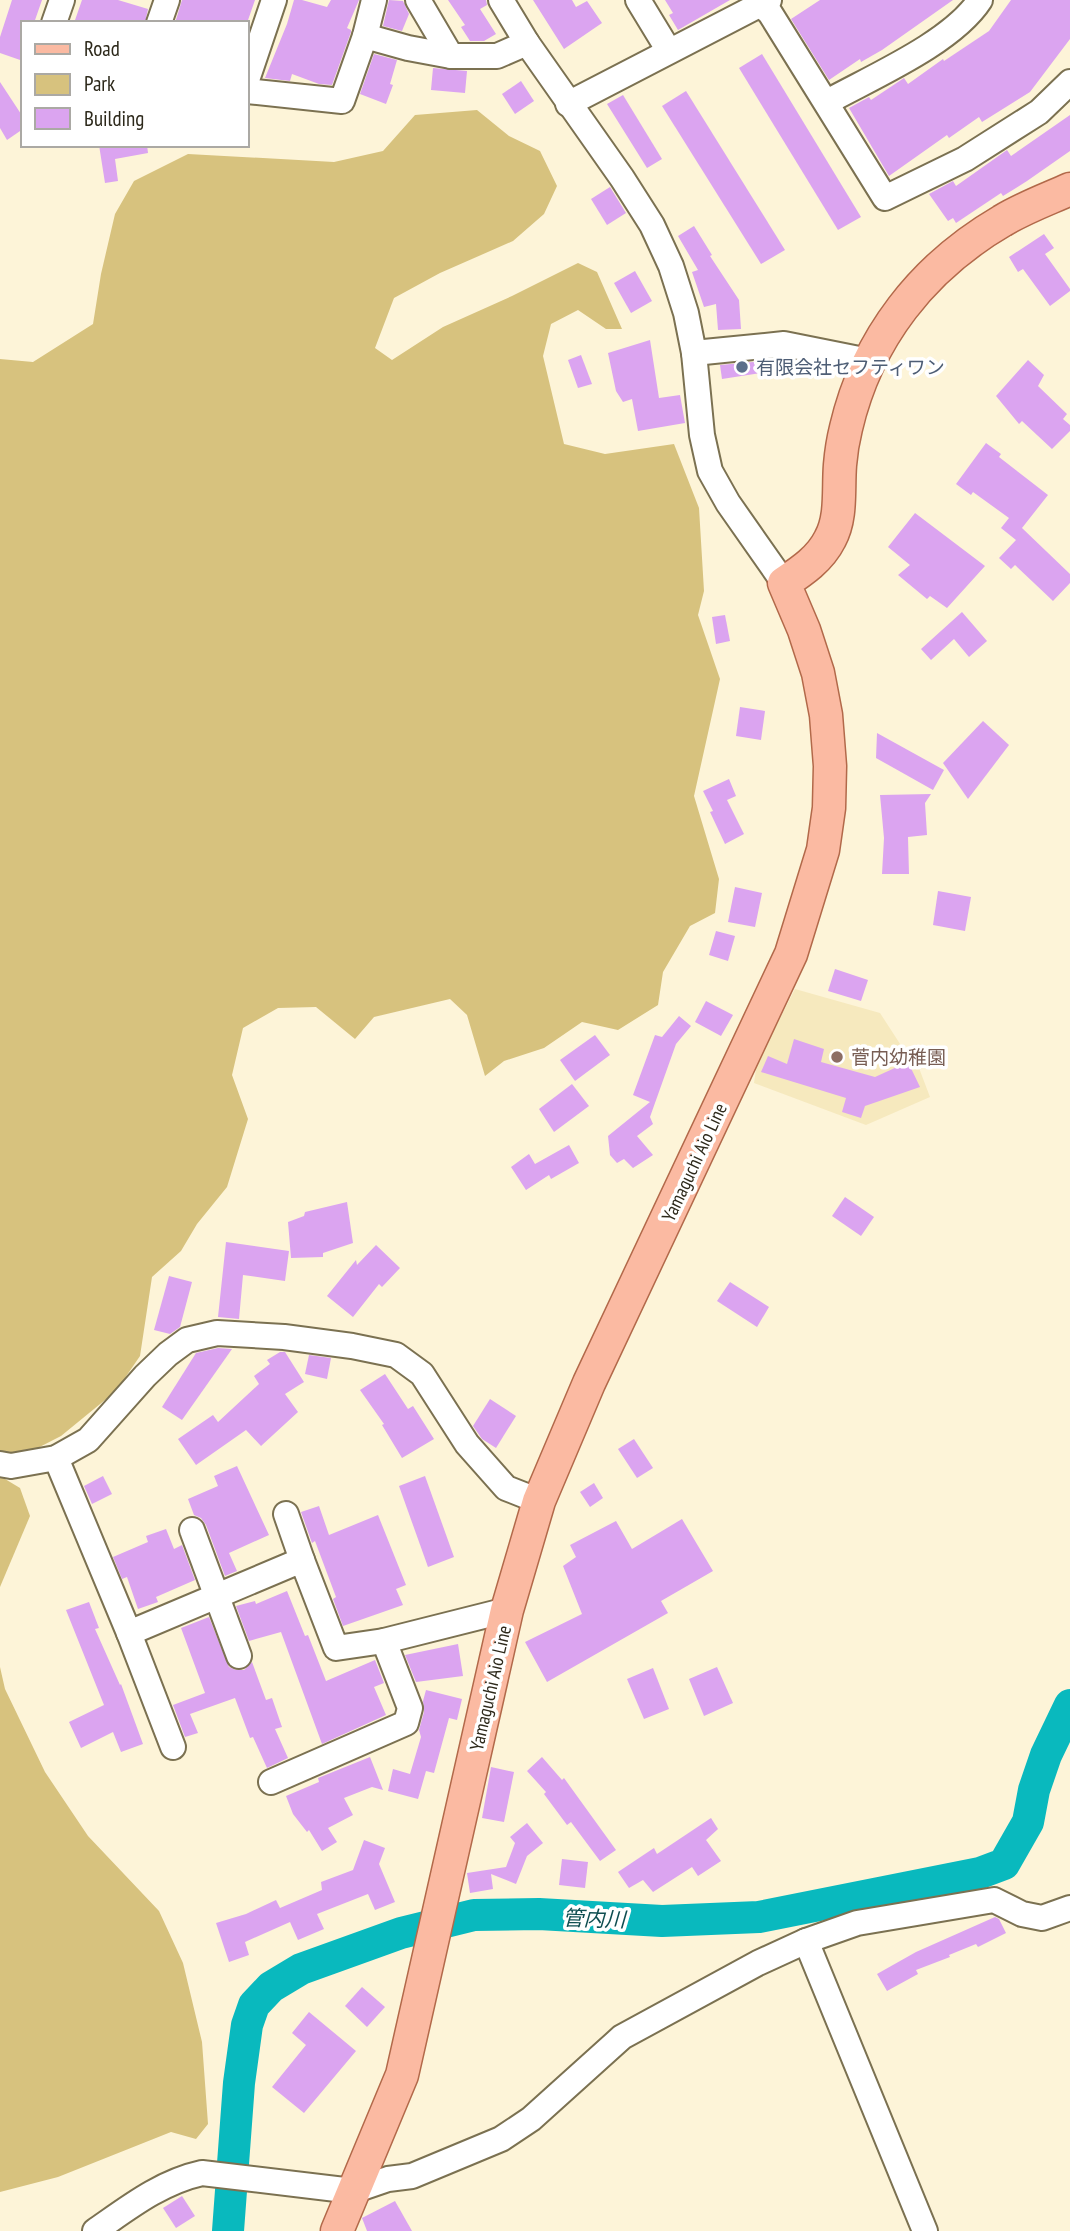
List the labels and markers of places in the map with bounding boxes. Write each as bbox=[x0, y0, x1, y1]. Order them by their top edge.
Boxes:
place label: 有限会社セフティワン bbox=[756, 355, 945, 379]
marker: 有限会社セフティワン bbox=[734, 359, 750, 375]
place label: 菅内幼稚園 bbox=[851, 1045, 946, 1069]
marker: 菅内幼稚園 bbox=[829, 1049, 845, 1065]

